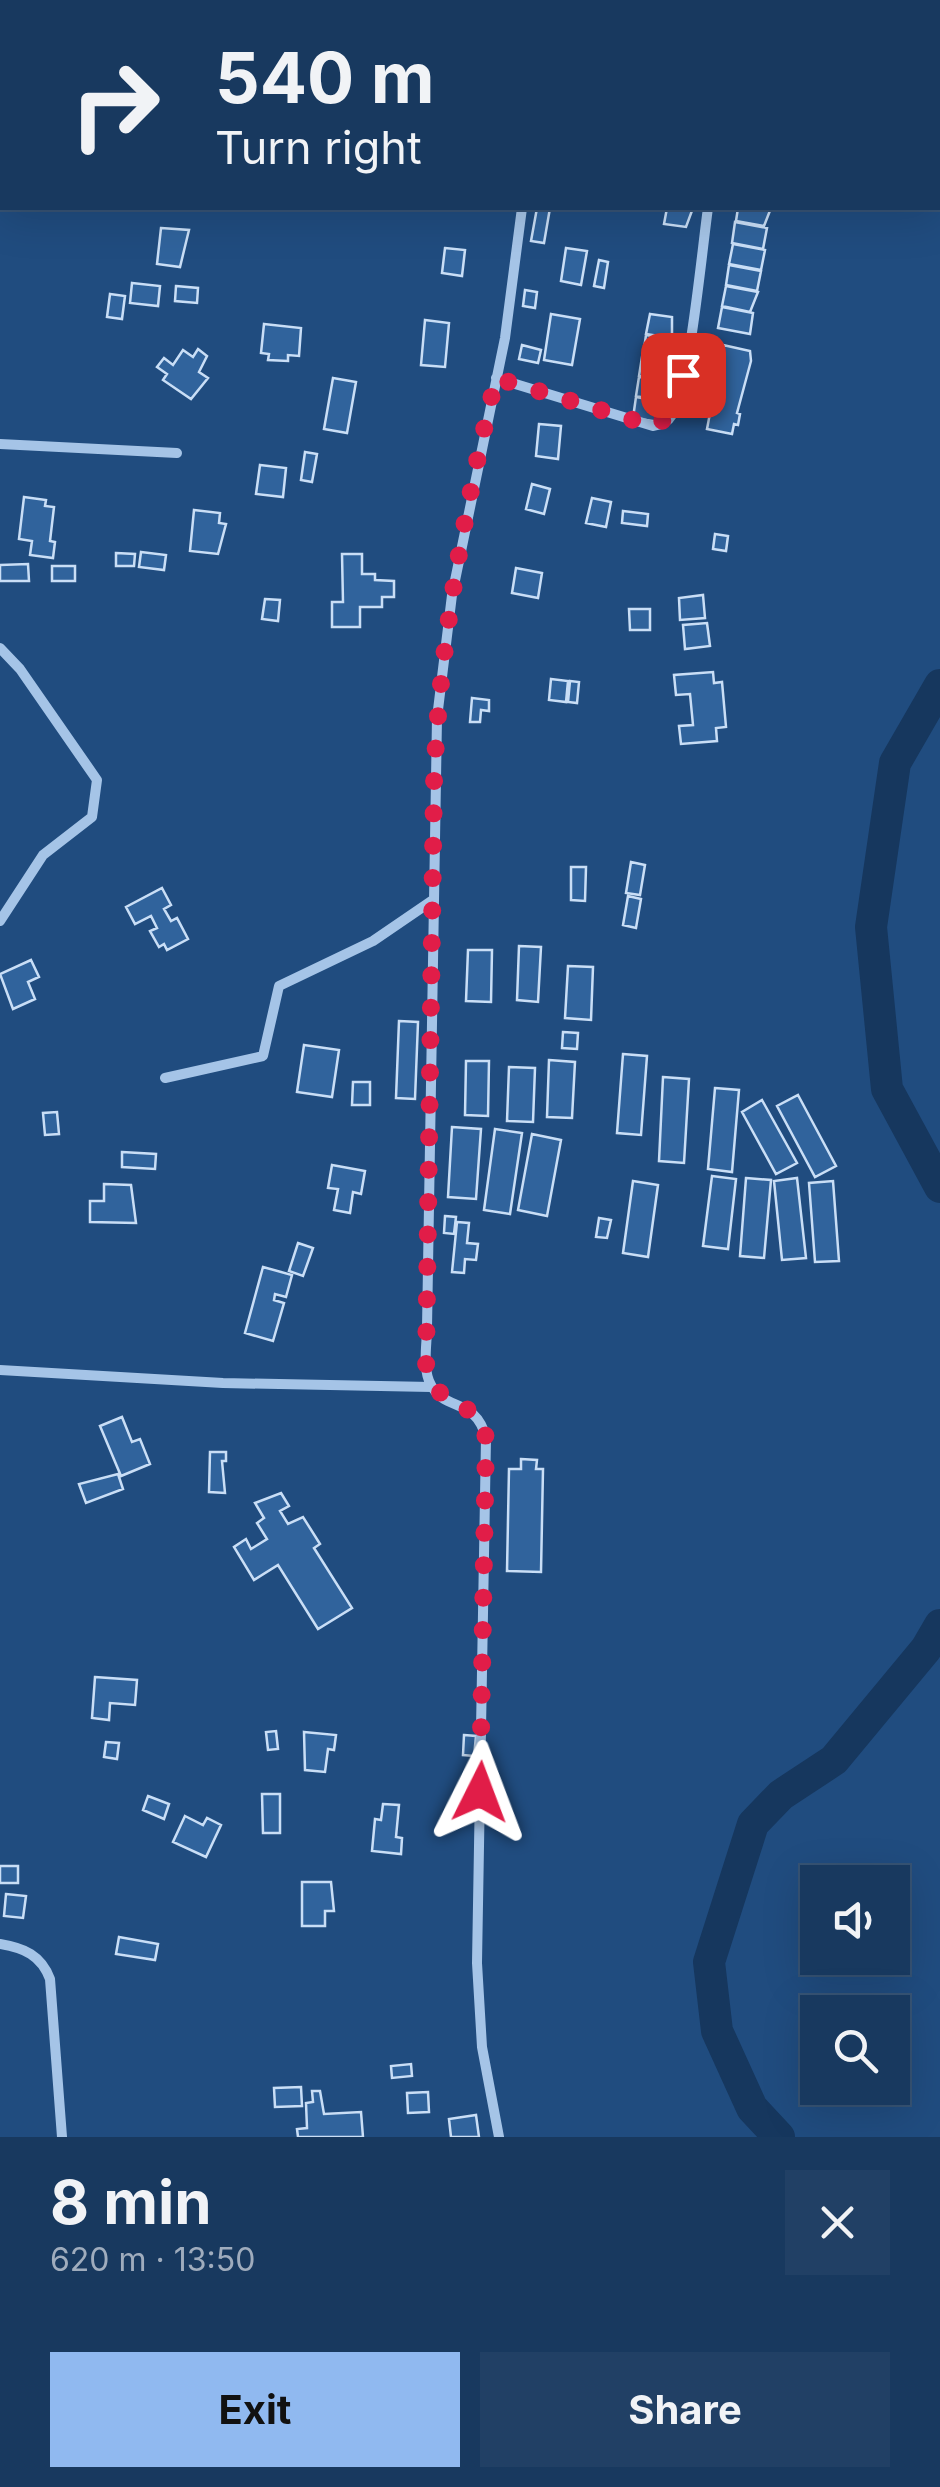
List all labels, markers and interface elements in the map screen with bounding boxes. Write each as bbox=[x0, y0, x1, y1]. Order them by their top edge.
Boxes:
text: 540 m bbox=[215, 35, 435, 120]
icon: right bbox=[50, 40, 180, 170]
text: Turn right bbox=[215, 120, 422, 175]
pin bbox=[641, 333, 726, 418]
icon: arrive bbox=[656, 348, 711, 403]
position arrow bbox=[428, 1740, 532, 1844]
map controls bbox=[800, 1865, 910, 2105]
button: sound bbox=[800, 1865, 910, 1975]
button: search bbox=[800, 1995, 910, 2105]
text: 8 min bbox=[50, 2166, 212, 2238]
button: close bbox=[785, 2170, 890, 2275]
text: 620 m · 13:50 bbox=[50, 2240, 255, 2279]
button: Exit bbox=[50, 2352, 460, 2467]
button: Share bbox=[480, 2352, 890, 2467]

